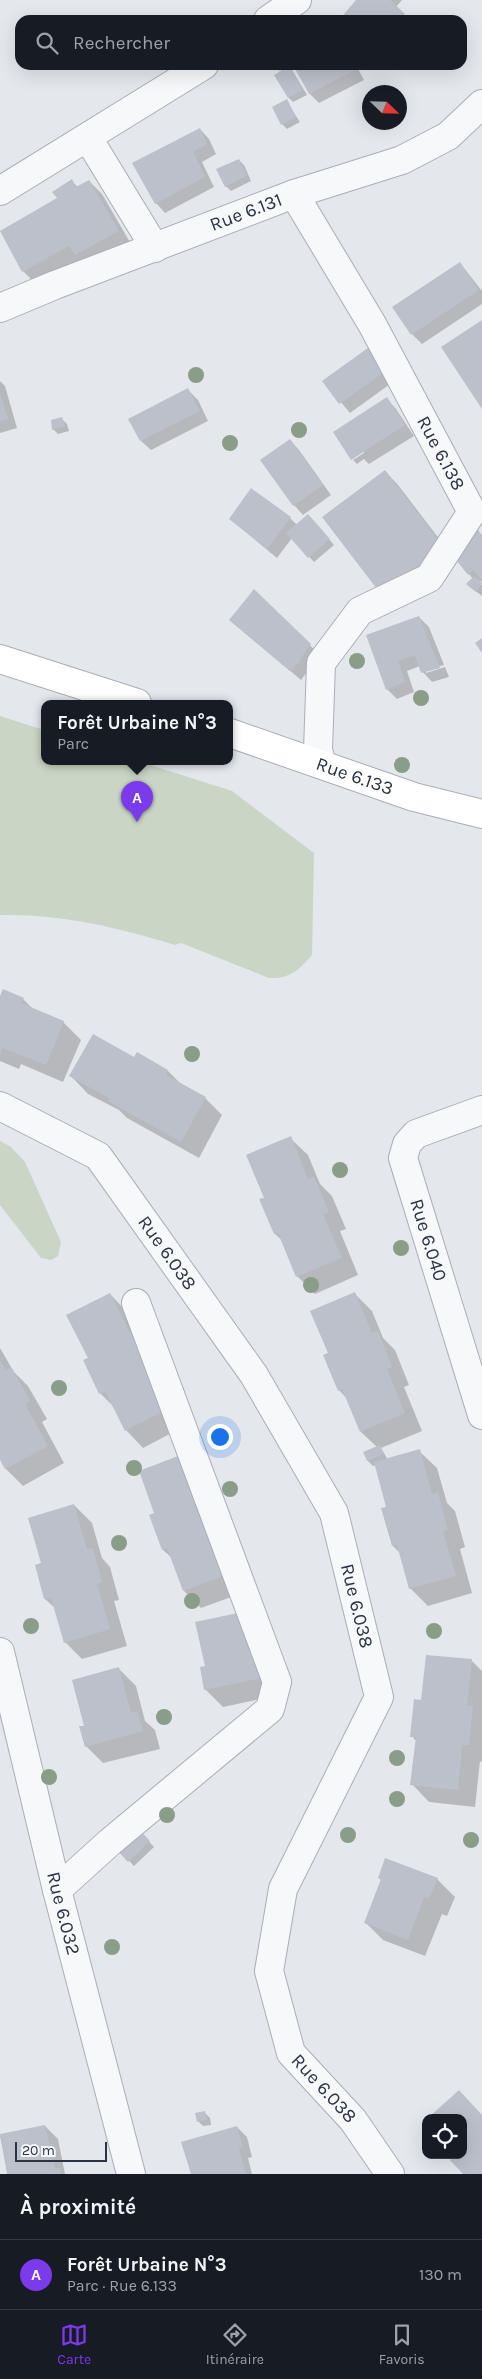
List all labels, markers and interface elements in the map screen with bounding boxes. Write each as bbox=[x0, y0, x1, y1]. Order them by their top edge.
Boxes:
search box bbox=[15, 15, 467, 70]
icon: search bbox=[33, 29, 61, 57]
text: Rechercher bbox=[73, 32, 170, 54]
north arrow bbox=[362, 85, 407, 130]
street label: Rue 6.131 bbox=[207, 189, 285, 236]
street label: Rue 6.138 bbox=[412, 412, 469, 494]
popup bbox=[41, 700, 233, 765]
text: Forêt Urbaine N°3 bbox=[57, 712, 217, 734]
text: Parc bbox=[57, 734, 89, 753]
street label: Rue 6.133 bbox=[313, 753, 396, 800]
pin: A bbox=[121, 781, 153, 822]
street label: Rue 6.040 bbox=[405, 1196, 451, 1284]
street label: Rue 6.038 bbox=[133, 1212, 201, 1294]
your location bbox=[207, 1424, 233, 1450]
street label: Rue 6.038 bbox=[336, 1562, 378, 1650]
street label: Rue 6.032 bbox=[42, 1870, 85, 1958]
street label: Rue 6.038 bbox=[287, 2050, 361, 2128]
map controls bbox=[422, 2114, 467, 2159]
button: locate bbox=[422, 2114, 467, 2159]
scale bar bbox=[15, 2139, 108, 2162]
text: 20 m bbox=[22, 2142, 55, 2159]
text: À proximité bbox=[20, 2195, 136, 2219]
text: Forêt Urbaine N°3 bbox=[67, 2254, 226, 2276]
text: A bbox=[31, 2265, 41, 2284]
text: 130 m bbox=[419, 2265, 462, 2284]
text: Parc · Rue 6.133 bbox=[67, 2276, 177, 2295]
tab: Carte bbox=[57, 2321, 91, 2368]
tab: Itinéraire bbox=[206, 2321, 264, 2368]
tab: Favoris bbox=[379, 2321, 425, 2368]

